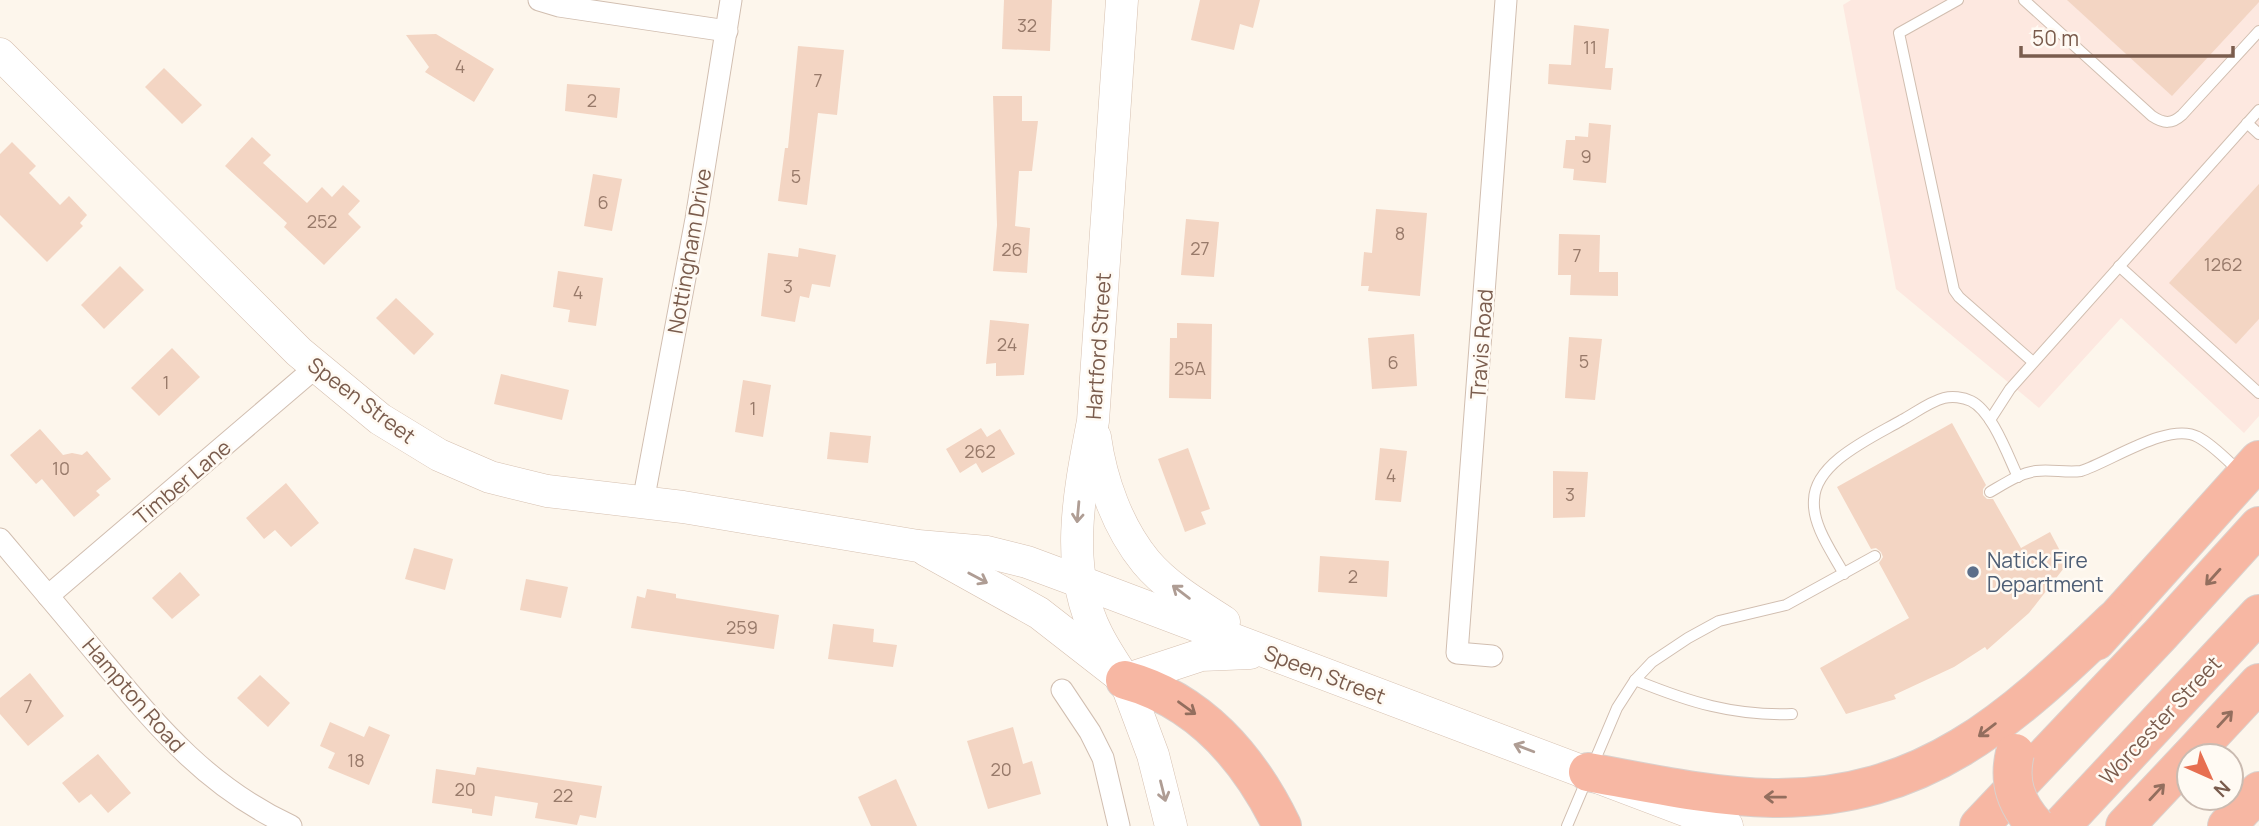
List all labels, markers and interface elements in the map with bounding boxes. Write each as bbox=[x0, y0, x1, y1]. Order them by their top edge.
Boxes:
house number: 32 bbox=[1017, 13, 1037, 37]
scale bar bbox=[2021, 14, 2233, 58]
text: 50 m bbox=[2032, 24, 2079, 52]
house number: 11 bbox=[1583, 35, 1597, 59]
house number: 4 bbox=[455, 54, 465, 78]
house number: 7 bbox=[813, 68, 823, 92]
house number: 2 bbox=[587, 88, 597, 112]
house number: 9 bbox=[1580, 144, 1592, 168]
house number: 5 bbox=[791, 164, 801, 188]
street label: Nottingham Drive bbox=[661, 166, 717, 336]
house number: 6 bbox=[597, 190, 609, 214]
house number: 252 bbox=[307, 209, 337, 233]
house number: 8 bbox=[1395, 221, 1405, 245]
house number: 27 bbox=[1190, 236, 1210, 260]
house number: 26 bbox=[1001, 237, 1023, 261]
house number: 7 bbox=[1572, 243, 1582, 267]
house number: 1262 bbox=[2204, 252, 2242, 276]
street label: Hartford Street bbox=[1079, 272, 1117, 420]
house number: 3 bbox=[783, 274, 793, 298]
house number: 4 bbox=[573, 280, 583, 304]
street label: Travis Road bbox=[1463, 288, 1499, 400]
house number: 24 bbox=[997, 332, 1017, 356]
house number: 5 bbox=[1579, 349, 1589, 373]
street label: Speen Street bbox=[302, 350, 422, 450]
house number: 6 bbox=[1387, 350, 1399, 374]
house number: 25A bbox=[1174, 356, 1207, 380]
house number: 1 bbox=[162, 370, 170, 394]
house number: 1 bbox=[749, 396, 757, 420]
street label: Timber Lane bbox=[128, 433, 236, 531]
house number: 262 bbox=[964, 439, 996, 463]
house number: 10 bbox=[52, 456, 70, 480]
house number: 4 bbox=[1386, 463, 1396, 487]
house number: 3 bbox=[1565, 482, 1575, 506]
one-way arrow bbox=[1071, 500, 1084, 523]
place label: Natick Fire Department bbox=[1987, 546, 2104, 598]
house number: 2 bbox=[1348, 564, 1358, 588]
marker: Natick Fire Department bbox=[1965, 564, 1981, 580]
one-way arrow bbox=[2205, 568, 2221, 586]
one-way arrow bbox=[968, 572, 988, 586]
one-way arrow bbox=[1171, 585, 1190, 600]
house number: 259 bbox=[726, 615, 758, 639]
street label: Hampton Road bbox=[76, 632, 192, 758]
street label: Speen Street bbox=[1260, 638, 1390, 710]
street label: Worcester Street bbox=[2093, 650, 2227, 790]
house number: 7 bbox=[23, 694, 33, 718]
one-way arrow bbox=[1177, 700, 1196, 715]
one-way arrow bbox=[2217, 710, 2233, 728]
one-way arrow bbox=[1979, 723, 1997, 738]
one-way arrow bbox=[1514, 741, 1535, 754]
north arrow bbox=[2175, 742, 2245, 812]
house number: 18 bbox=[347, 748, 365, 772]
house number: 20 bbox=[990, 757, 1012, 781]
text: N bbox=[2208, 775, 2236, 803]
house number: 20 bbox=[454, 777, 476, 801]
one-way arrow bbox=[1157, 779, 1170, 802]
house number: 22 bbox=[553, 783, 573, 807]
one-way arrow bbox=[2149, 783, 2165, 801]
one-way arrow bbox=[1764, 791, 1787, 804]

